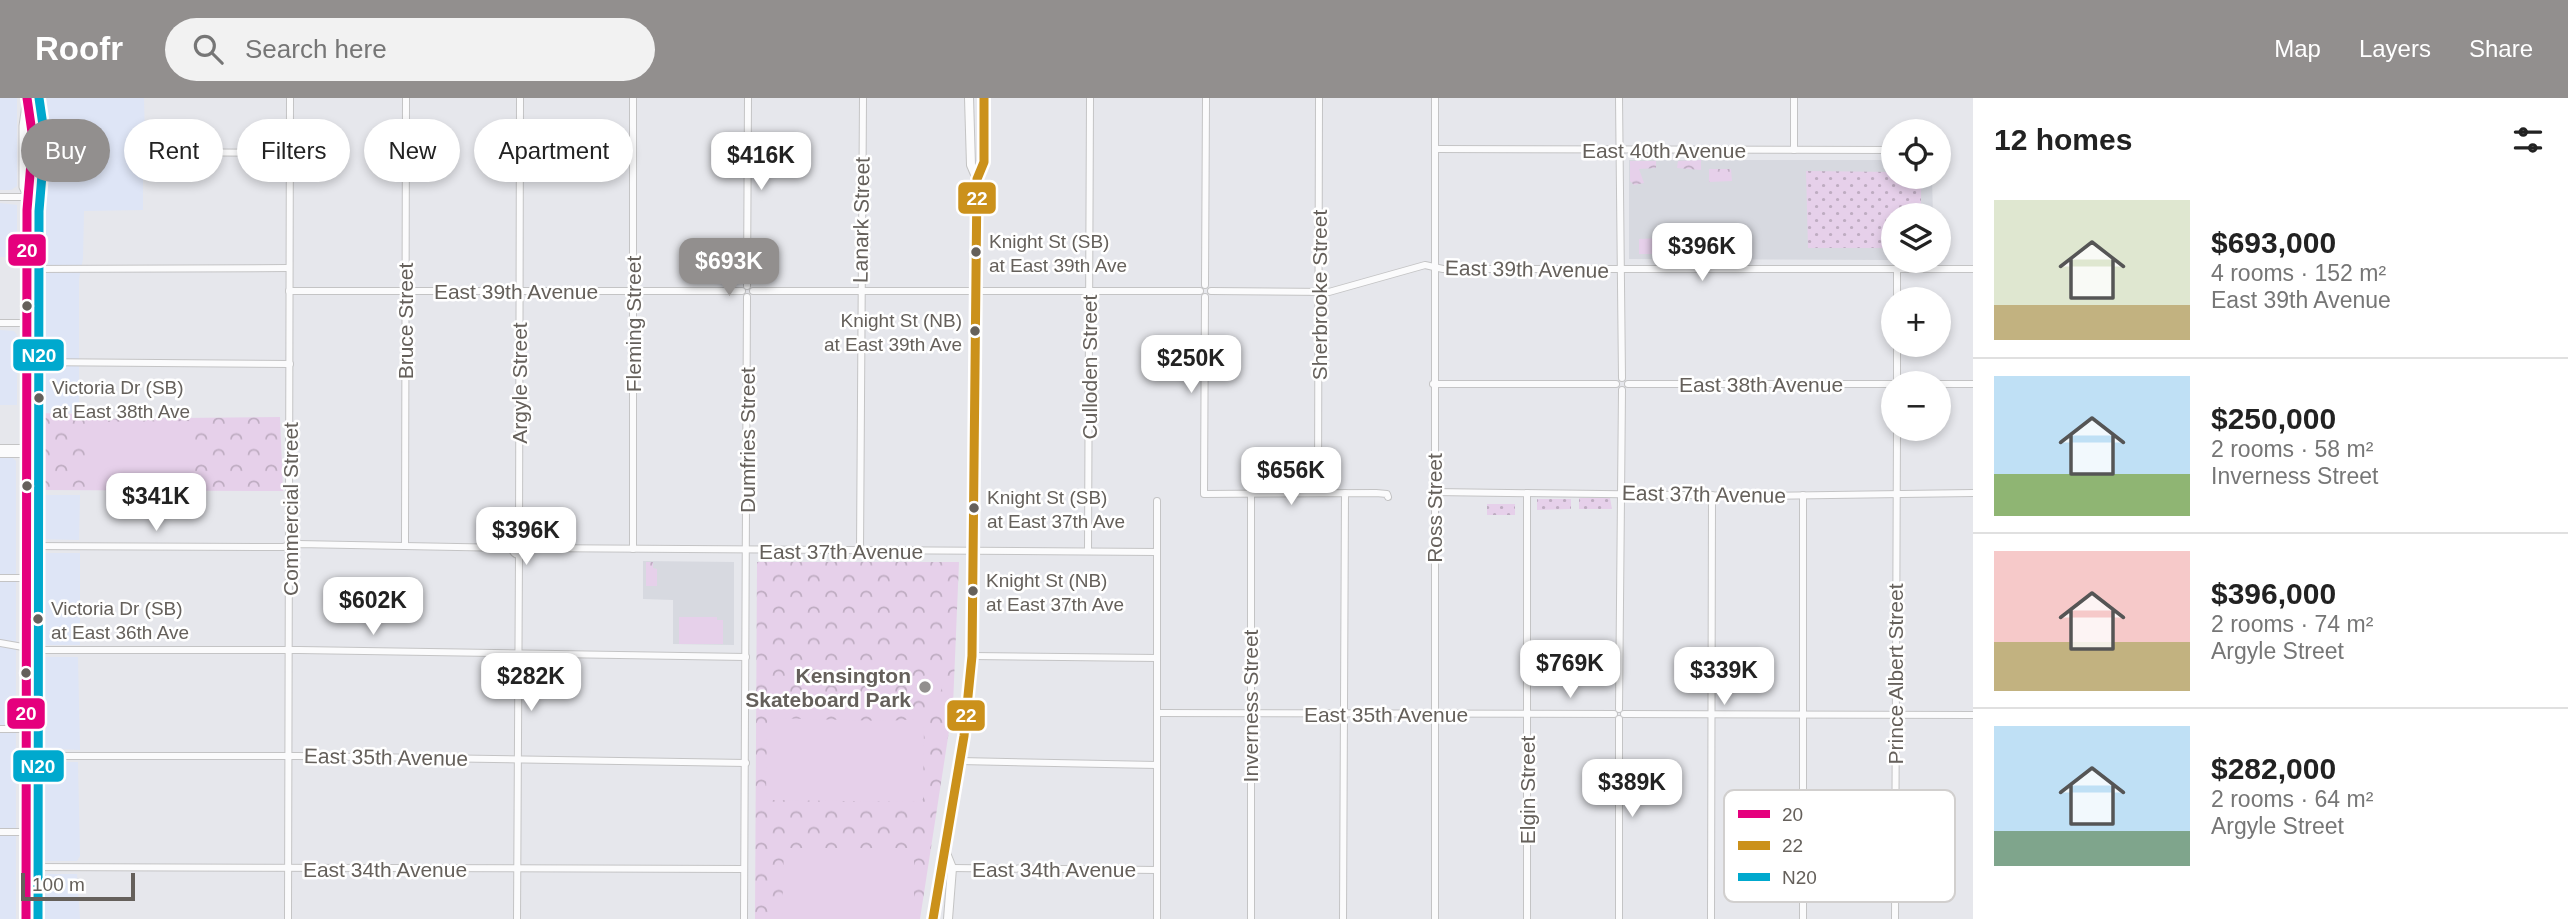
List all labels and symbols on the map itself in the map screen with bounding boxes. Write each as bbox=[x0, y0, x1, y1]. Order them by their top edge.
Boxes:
pin: $416K bbox=[712, 132, 810, 192]
street label: East 40th Avenue bbox=[1582, 139, 1746, 162]
street label: Lanark Street bbox=[848, 157, 874, 283]
line badge: 22 bbox=[957, 181, 997, 215]
text: 22 bbox=[966, 188, 988, 209]
street label: Sherbrooke Street bbox=[1308, 210, 1331, 380]
pin: $396K bbox=[1653, 223, 1751, 283]
place label: Knight St (SB) at East 39th Ave bbox=[989, 231, 1127, 276]
line badge: 20 bbox=[7, 233, 47, 267]
pin: $693K bbox=[680, 238, 778, 298]
text: 20 bbox=[16, 240, 38, 261]
marker: Knight St (SB) at East 39th Ave bbox=[969, 245, 983, 259]
street label: Fleming Street bbox=[622, 256, 645, 392]
street label: East 39th Avenue bbox=[1445, 256, 1609, 282]
street label: Bruce Street bbox=[394, 262, 417, 379]
street label: East 39th Avenue bbox=[434, 280, 598, 303]
street label: Culloden Street bbox=[1078, 294, 1101, 439]
unlabelled marker bbox=[20, 299, 34, 313]
place label: Knight St (NB) at East 39th Ave bbox=[824, 310, 962, 355]
street label: Argyle Street bbox=[508, 322, 531, 444]
marker: Knight St (NB) at East 39th Ave bbox=[968, 324, 982, 338]
pin: $250K bbox=[1142, 336, 1240, 395]
line badge: N20 bbox=[12, 338, 65, 372]
text: N20 bbox=[22, 345, 56, 366]
street label: Dumfries Street bbox=[736, 367, 759, 513]
street label: East 38th Avenue bbox=[1679, 373, 1843, 396]
place label: Victoria Dr (SB) at East 38th Ave bbox=[52, 377, 190, 422]
marker: Victoria Dr (SB) at East 38th Ave bbox=[32, 391, 46, 405]
street label: Commercial Street bbox=[279, 422, 302, 596]
pin: $656K bbox=[1242, 448, 1340, 507]
street label: Ross Street bbox=[1423, 453, 1446, 563]
pin: $341K bbox=[107, 474, 205, 533]
unlabelled marker bbox=[20, 479, 34, 493]
street label: East 37th Avenue bbox=[1622, 481, 1786, 507]
place label: Knight St (SB) at East 37th Ave bbox=[987, 487, 1125, 532]
marker: Knight St (SB) at East 37th Ave bbox=[967, 501, 981, 515]
pin: $396K bbox=[477, 508, 575, 567]
street label: East 37th Avenue bbox=[759, 540, 923, 563]
place label: Knight St (NB) at East 37th Ave bbox=[986, 570, 1124, 615]
pin: $602K bbox=[324, 578, 422, 637]
street label: Prince Albert Street bbox=[1884, 583, 1907, 764]
marker: Knight St (NB) at East 37th Ave bbox=[966, 584, 980, 598]
place label: Victoria Dr (SB) at East 36th Ave bbox=[51, 598, 189, 643]
marker: Victoria Dr (SB) at East 36th Ave bbox=[31, 612, 45, 626]
street label: Inverness Street bbox=[1239, 629, 1262, 782]
pin: $769K bbox=[1521, 640, 1619, 700]
pin: $339K bbox=[1675, 648, 1773, 707]
pin: $282K bbox=[482, 654, 580, 713]
place label: Kensington Skateboard Park bbox=[745, 664, 911, 711]
unlabelled marker bbox=[19, 666, 33, 680]
marker: Kensington Skateboard Park bbox=[917, 679, 933, 695]
line badge: 20 bbox=[6, 697, 46, 730]
line badge: 22 bbox=[946, 699, 986, 732]
text: 20 bbox=[15, 703, 37, 724]
street label: East 35th Avenue bbox=[1304, 703, 1468, 726]
text: 22 bbox=[955, 705, 977, 726]
street label: Elgin Street bbox=[1516, 736, 1539, 844]
street label: East 35th Avenue bbox=[304, 744, 468, 770]
line badge: N20 bbox=[12, 749, 65, 783]
text: N20 bbox=[21, 756, 55, 777]
pin: $389K bbox=[1583, 760, 1681, 819]
legend bbox=[1724, 790, 1955, 902]
text: 20 bbox=[1782, 804, 1803, 825]
text: 22 bbox=[1782, 835, 1803, 856]
street label: East 34th Avenue bbox=[303, 858, 467, 881]
street label: East 34th Avenue bbox=[972, 858, 1136, 881]
text: N20 bbox=[1782, 867, 1817, 888]
scale bar bbox=[21, 870, 135, 902]

